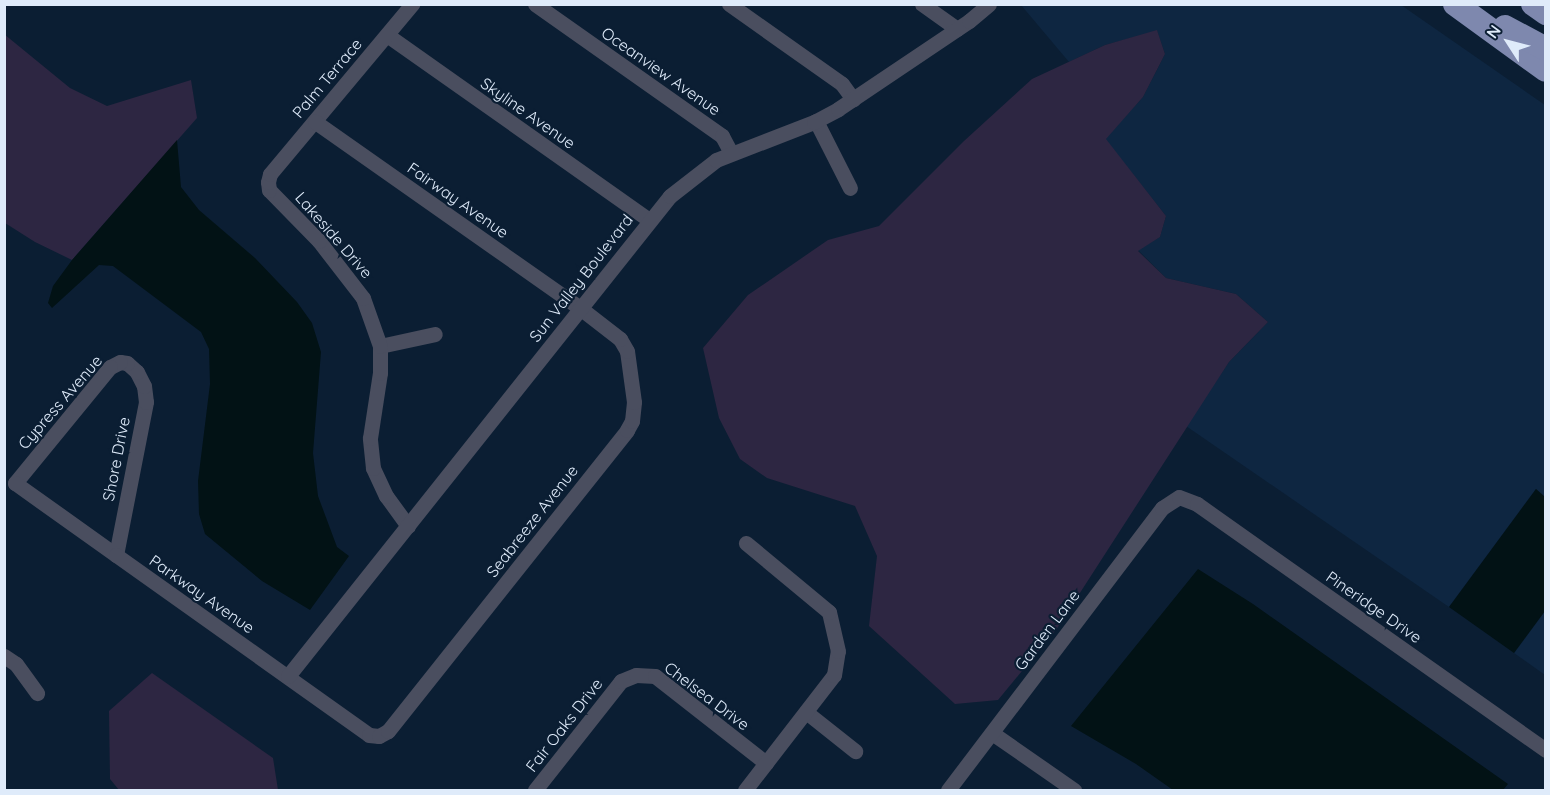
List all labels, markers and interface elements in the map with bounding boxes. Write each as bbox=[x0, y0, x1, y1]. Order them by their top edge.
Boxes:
north arrow bbox=[1478, 12, 1538, 72]
text: N bbox=[1482, 21, 1505, 42]
street label: Oceanview Avenue bbox=[598, 23, 724, 119]
street label: Palm Terrace bbox=[288, 34, 366, 122]
street label: Skyline Avenue bbox=[477, 73, 579, 153]
street label: Fairway Avenue bbox=[404, 158, 512, 242]
street label: Lakeside Drive bbox=[291, 188, 377, 282]
street label: Sun Valley Boulevard bbox=[525, 210, 637, 346]
street label: Cypress Avenue bbox=[14, 351, 106, 453]
street label: Shore Drive bbox=[98, 415, 134, 503]
street label: Seabreeze Avenue bbox=[482, 461, 582, 581]
street label: Parkway Avenue bbox=[146, 551, 258, 637]
street label: Pineridge Drive bbox=[1323, 567, 1425, 647]
street label: Garden Lane bbox=[1011, 586, 1083, 674]
street label: Chelsea Drive bbox=[661, 658, 753, 734]
street label: Fair Oaks Drive bbox=[522, 674, 606, 776]

